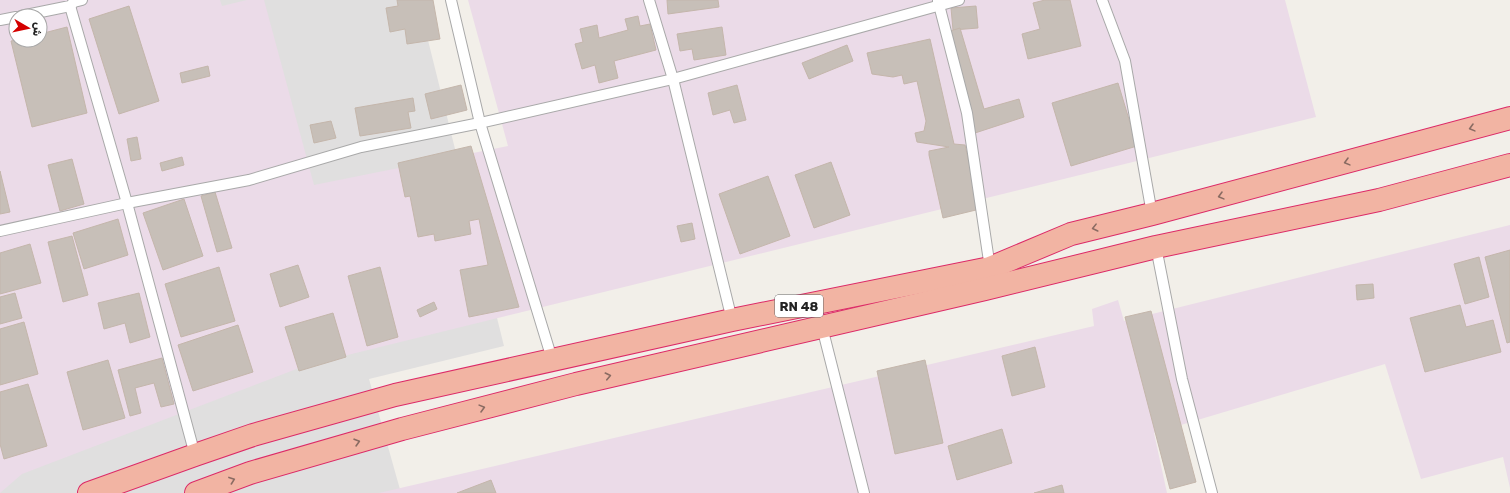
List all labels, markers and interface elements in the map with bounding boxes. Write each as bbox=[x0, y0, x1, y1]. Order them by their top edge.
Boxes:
north arrow bbox=[8, 8, 48, 48]
text: ش bbox=[30, 22, 45, 37]
one-way arrow bbox=[1469, 124, 1476, 132]
one-way arrow bbox=[1343, 157, 1350, 166]
one-way arrow bbox=[1218, 191, 1224, 199]
one-way arrow bbox=[1092, 223, 1099, 232]
road number: RN 48 bbox=[775, 295, 823, 317]
one-way arrow bbox=[605, 373, 611, 381]
one-way arrow bbox=[479, 404, 486, 413]
one-way arrow bbox=[353, 438, 360, 447]
one-way arrow bbox=[229, 476, 236, 484]

